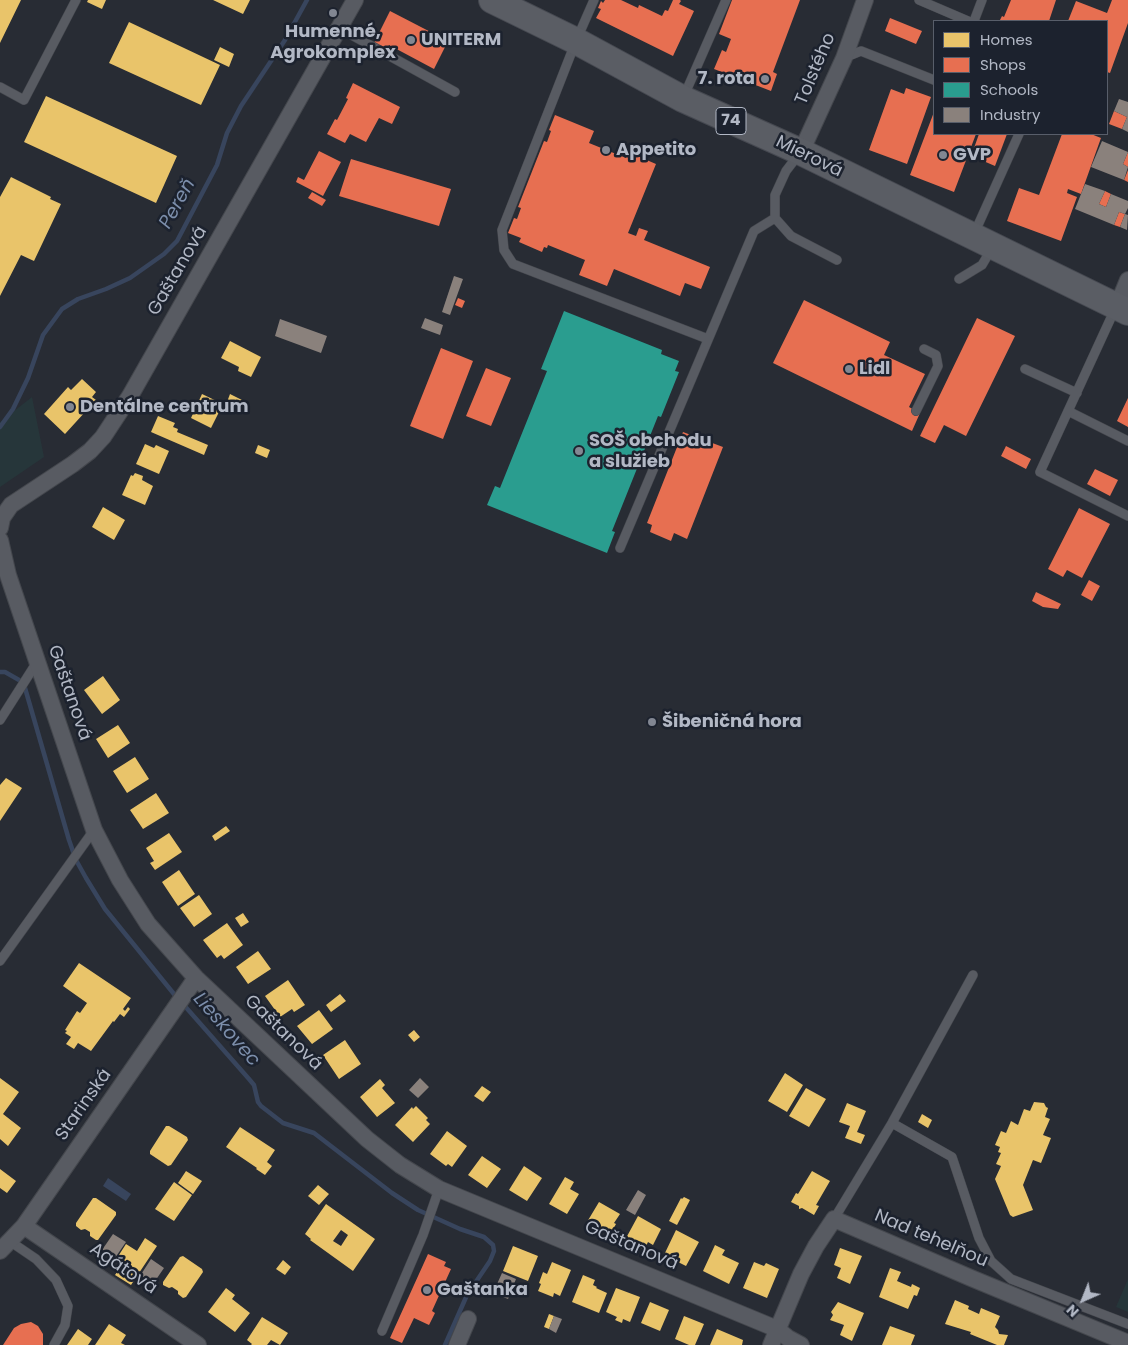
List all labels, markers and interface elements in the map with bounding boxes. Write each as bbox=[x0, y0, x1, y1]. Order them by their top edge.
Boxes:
marker: Humenné, Agrokomplex bbox=[327, 7, 339, 19]
legend bbox=[933, 20, 1108, 135]
place label: Humenné, Agrokomplex bbox=[270, 21, 396, 64]
place label: UNITERM bbox=[421, 29, 501, 51]
text: Homes bbox=[980, 29, 1033, 50]
street label: Tolstého bbox=[791, 30, 841, 108]
marker: UNITERM bbox=[405, 34, 417, 46]
text: Shops bbox=[980, 54, 1026, 75]
place label: 7. rota bbox=[698, 68, 755, 90]
marker: 7. rota bbox=[759, 73, 771, 85]
text: Schools bbox=[980, 79, 1038, 100]
text: Industry bbox=[980, 104, 1040, 125]
road number: 74 bbox=[716, 108, 746, 134]
street label: Mierová bbox=[772, 132, 846, 182]
place label: Appetito bbox=[616, 139, 696, 161]
marker: Appetito bbox=[600, 144, 612, 156]
place label: GVP bbox=[953, 144, 991, 166]
marker: GVP bbox=[937, 149, 949, 161]
water label: Pereň bbox=[155, 175, 201, 233]
street label: Gaštanová bbox=[144, 222, 212, 320]
place label: Lidl bbox=[859, 358, 890, 380]
marker: Lidl bbox=[843, 363, 855, 375]
place label: Dentálne centrum bbox=[80, 396, 248, 418]
marker: Dentálne centrum bbox=[64, 401, 76, 413]
place label: SOŠ obchodu a služieb bbox=[589, 430, 712, 472]
marker: SOŠ obchodu a služieb bbox=[573, 445, 585, 457]
street label: Gaštanová bbox=[43, 642, 95, 744]
place label: Šibeničná hora bbox=[662, 711, 802, 733]
marker: Šibeničná hora bbox=[646, 716, 658, 728]
water label: Lieskovec bbox=[188, 988, 264, 1072]
street label: Gaštanová bbox=[240, 991, 326, 1075]
street label: Starinská bbox=[51, 1065, 117, 1145]
street label: Nad tehelňou bbox=[871, 1205, 991, 1273]
street label: Gaštanová bbox=[581, 1217, 681, 1275]
street label: Agátová bbox=[85, 1239, 161, 1299]
north arrow bbox=[1058, 1275, 1108, 1325]
place label: Gaštanka bbox=[437, 1279, 528, 1301]
marker: Gaštanka bbox=[421, 1284, 433, 1296]
text: N bbox=[1062, 1300, 1083, 1322]

